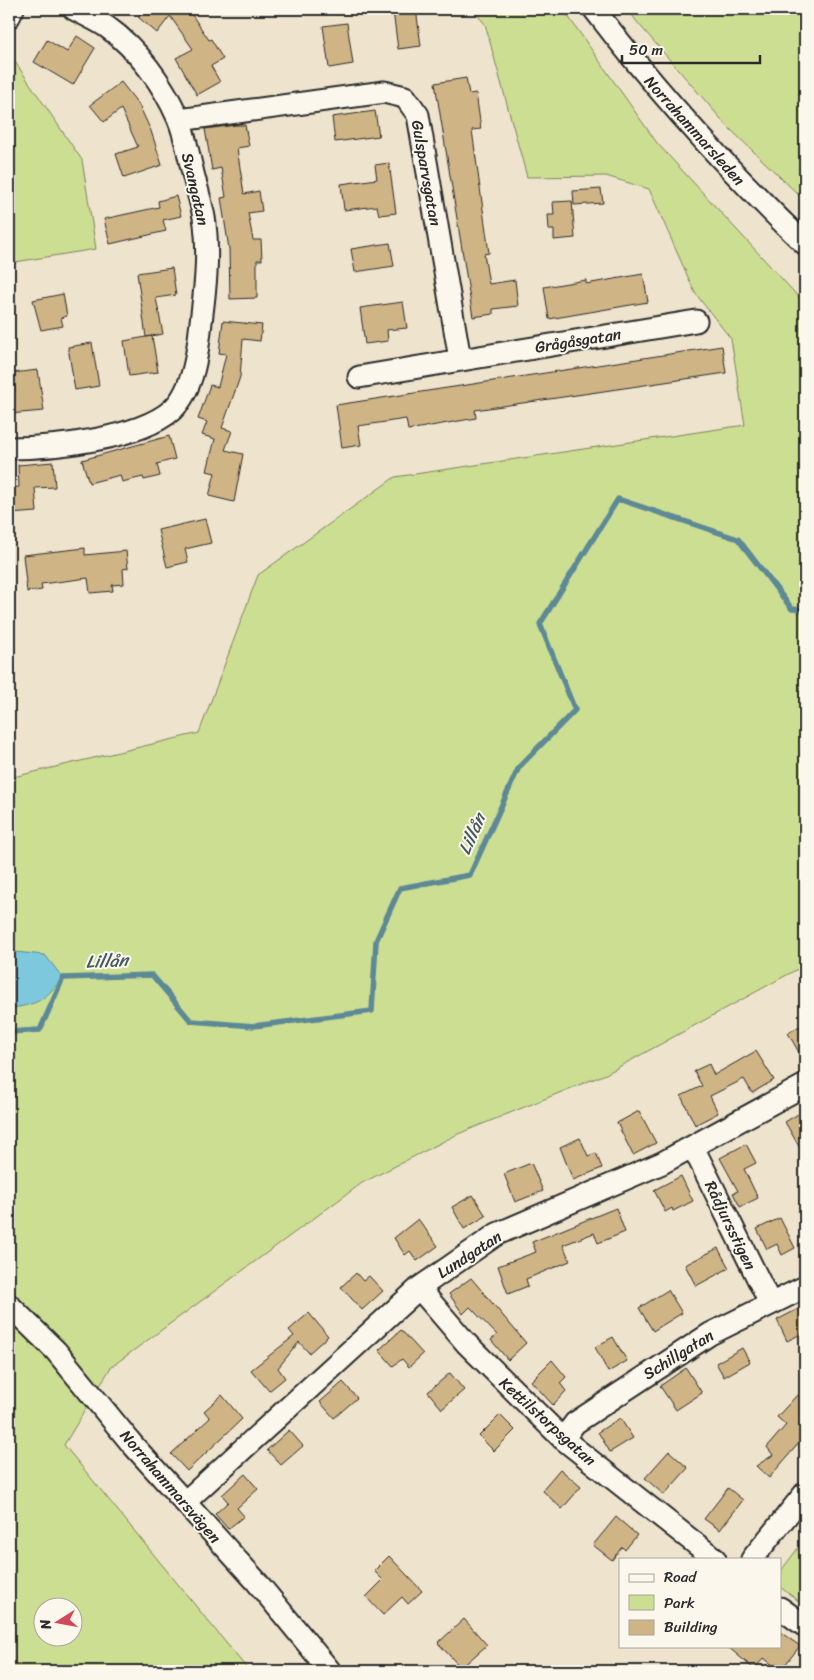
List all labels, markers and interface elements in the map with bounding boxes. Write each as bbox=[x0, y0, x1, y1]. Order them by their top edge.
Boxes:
scale bar bbox=[622, 32, 759, 64]
text: 50 m bbox=[629, 37, 664, 63]
street label: Norrahammarsleden bbox=[637, 68, 753, 193]
street label: Gulsparvsgatan bbox=[403, 118, 450, 229]
street label: Svangatan bbox=[173, 150, 218, 229]
street label: Grågåsgatan bbox=[533, 319, 624, 362]
water label: Lillån bbox=[449, 806, 496, 860]
water label: Lillån bbox=[85, 944, 131, 978]
street label: Rådjursstigen bbox=[696, 1175, 765, 1275]
street label: Lundgatan bbox=[431, 1222, 508, 1286]
street label: Schillgatan bbox=[637, 1321, 720, 1388]
street label: Kettilstorpsgatan bbox=[492, 1369, 603, 1474]
street label: Norrahammarsvägen bbox=[113, 1423, 229, 1550]
legend bbox=[619, 1558, 782, 1648]
text: Road bbox=[664, 1564, 697, 1590]
text: Park bbox=[664, 1590, 695, 1616]
north arrow bbox=[32, 1598, 82, 1648]
text: Building bbox=[664, 1614, 718, 1640]
text: N bbox=[32, 1617, 59, 1633]

